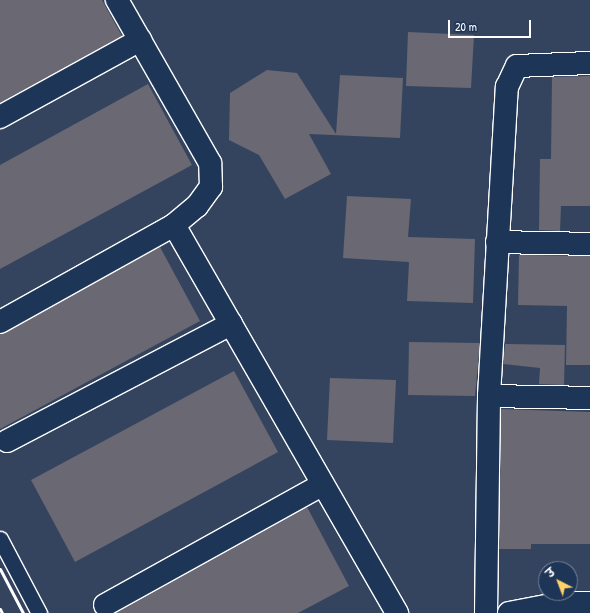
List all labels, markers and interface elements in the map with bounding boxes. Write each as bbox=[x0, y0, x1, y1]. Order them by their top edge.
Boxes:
scale bar bbox=[450, 12, 533, 38]
text: 20 m bbox=[455, 18, 477, 35]
north arrow bbox=[538, 561, 578, 601]
text: उ bbox=[543, 565, 558, 580]

